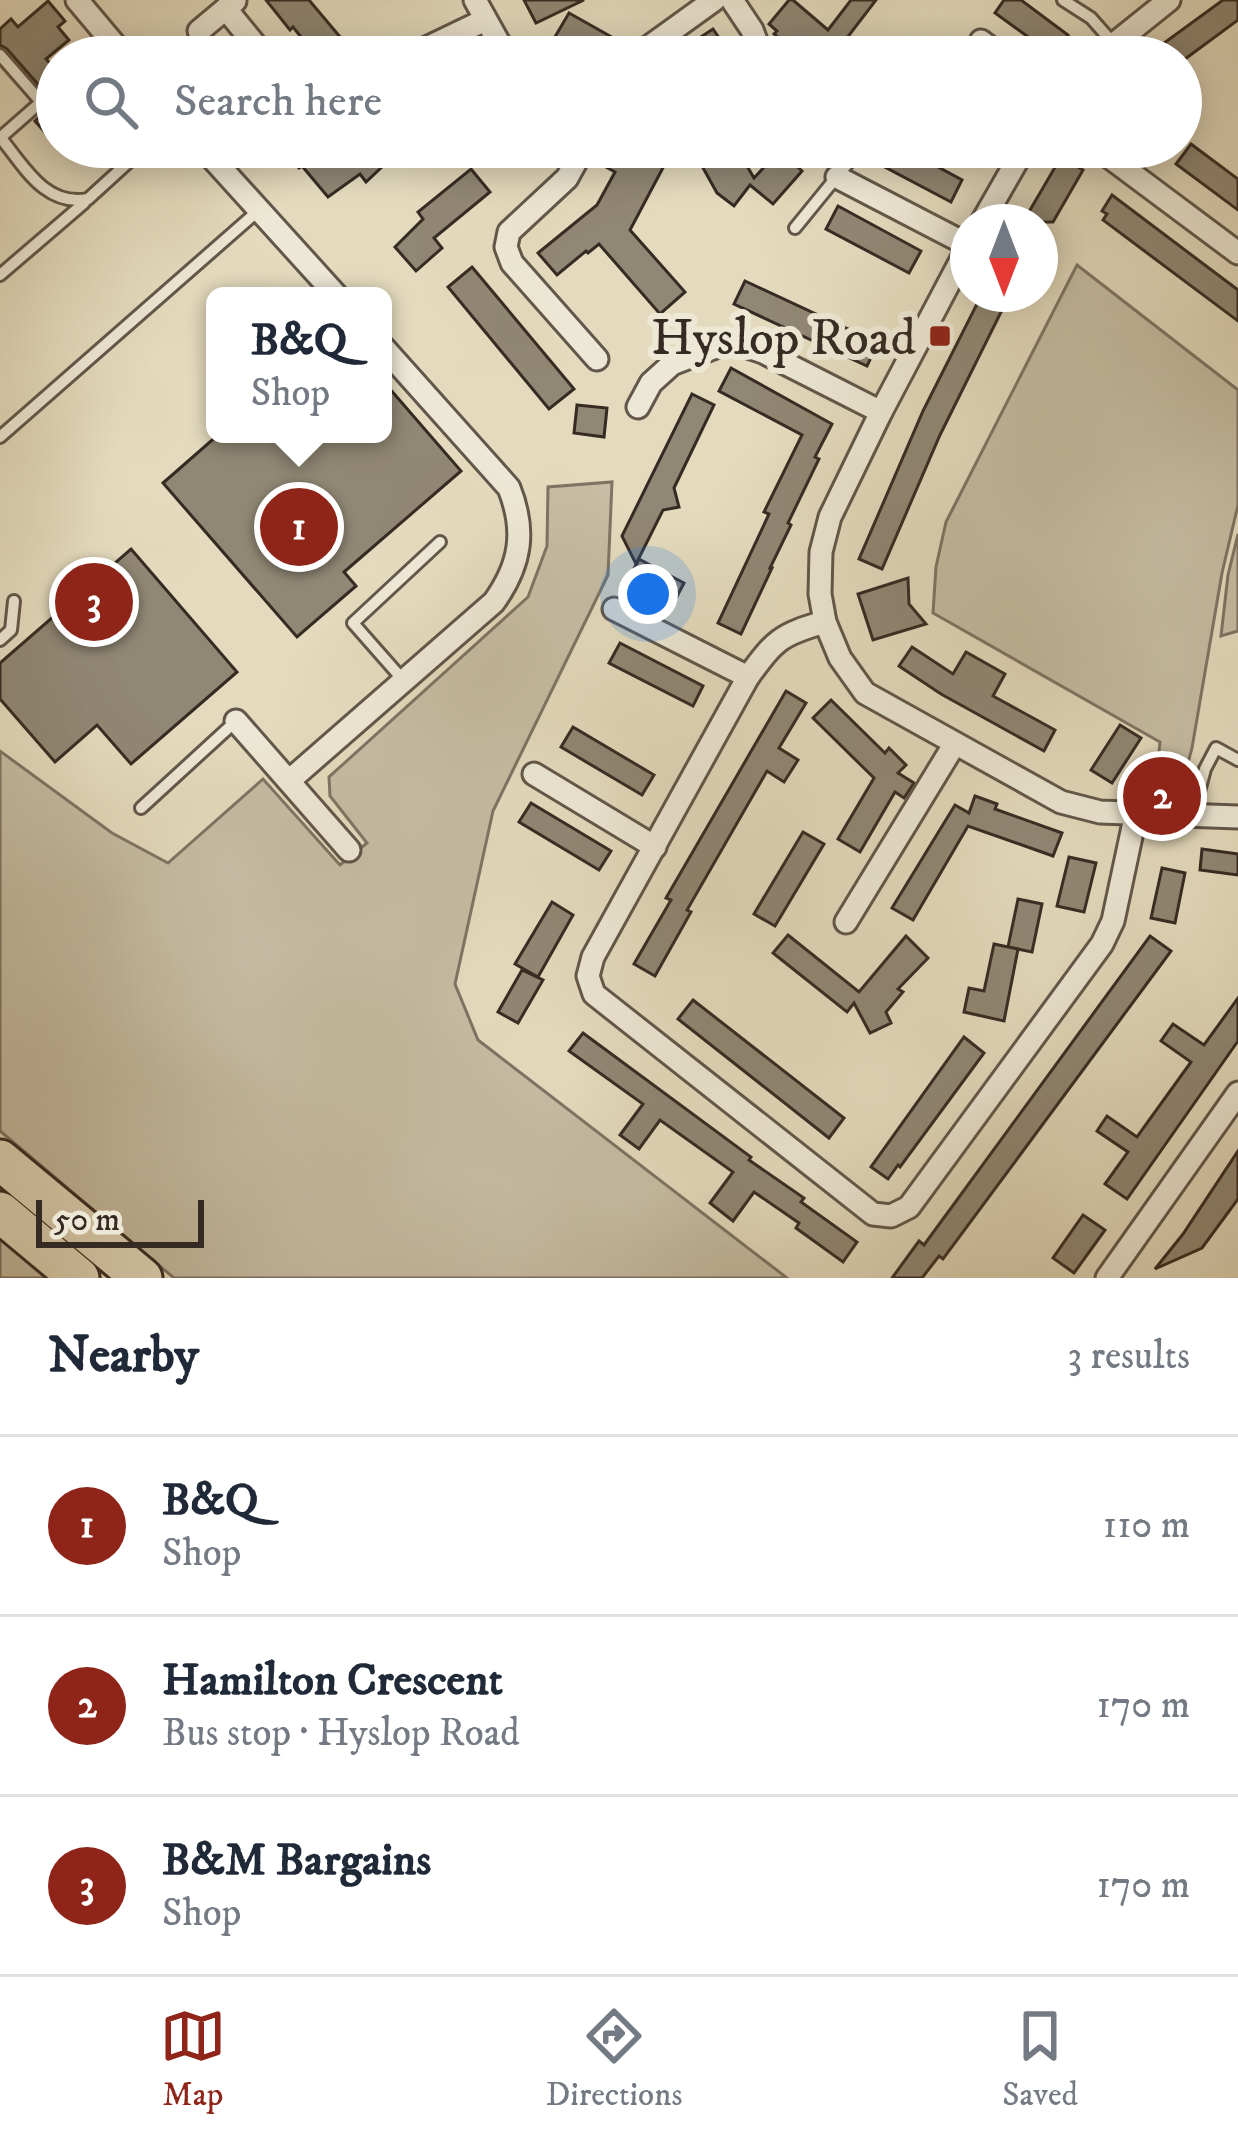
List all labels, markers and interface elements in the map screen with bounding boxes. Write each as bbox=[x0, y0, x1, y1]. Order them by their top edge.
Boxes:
search box bbox=[36, 36, 1202, 168]
icon: search bbox=[78, 69, 144, 135]
text: Search here bbox=[174, 74, 382, 130]
north arrow bbox=[950, 204, 1058, 312]
popup bbox=[206, 287, 392, 443]
place label: Hyslop Road bbox=[651, 307, 917, 371]
text: B&Q bbox=[251, 313, 347, 369]
marker: Hyslop Road bbox=[927, 323, 953, 349]
text: Shop bbox=[251, 369, 330, 418]
pin: 1 bbox=[260, 482, 338, 572]
pin: 3 bbox=[55, 557, 133, 647]
your location bbox=[618, 564, 678, 624]
pin: 2 bbox=[1123, 751, 1201, 841]
scale bar bbox=[36, 1194, 204, 1247]
text: 50 m bbox=[54, 1200, 120, 1241]
text: Nearby bbox=[48, 1324, 199, 1388]
text: 3 results bbox=[1067, 1332, 1190, 1381]
text: B&Q bbox=[162, 1473, 258, 1529]
text: 1 bbox=[80, 1501, 94, 1550]
text: 110 m bbox=[1103, 1501, 1190, 1550]
text: Shop bbox=[162, 1529, 241, 1578]
text: Hamilton Crescent bbox=[162, 1653, 503, 1709]
text: 2 bbox=[77, 1681, 97, 1730]
text: 170 m bbox=[1096, 1681, 1190, 1730]
text: Bus stop · Hyslop Road bbox=[162, 1709, 520, 1758]
text: B&M Bargains bbox=[162, 1833, 431, 1889]
text: 3 bbox=[80, 1861, 94, 1910]
text: 170 m bbox=[1096, 1861, 1190, 1910]
text: Shop bbox=[162, 1889, 241, 1938]
tab: Map bbox=[160, 2003, 226, 2116]
tab: Directions bbox=[546, 2003, 682, 2116]
tab: Saved bbox=[1002, 2003, 1078, 2116]

